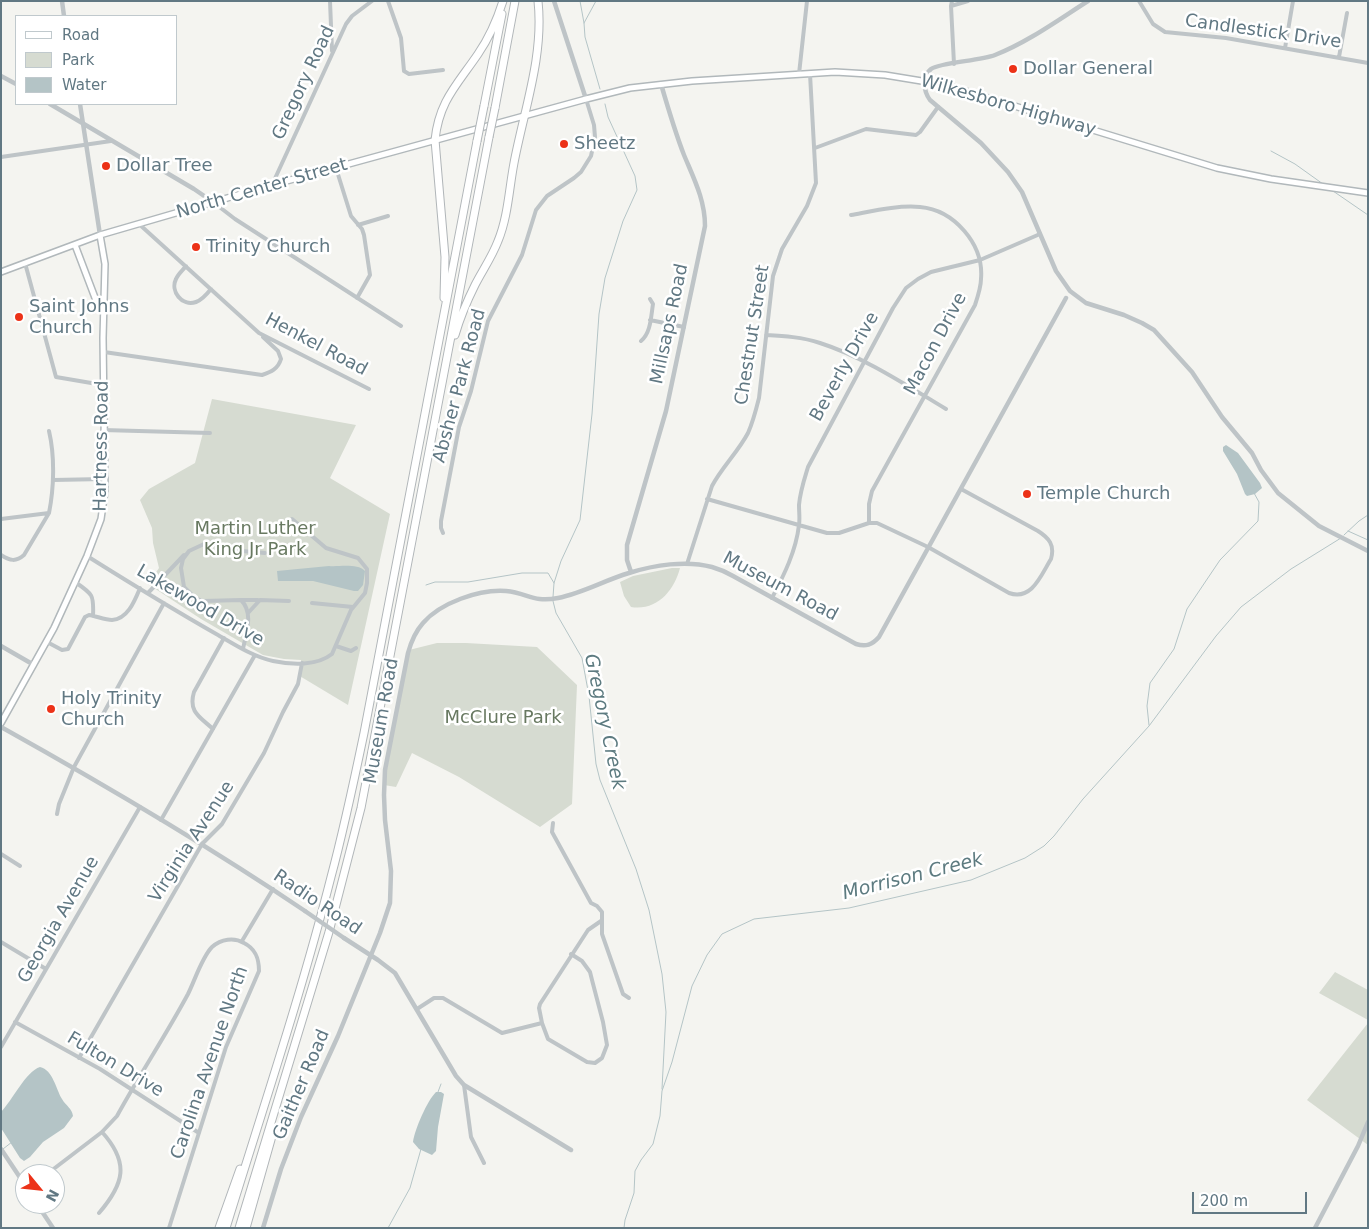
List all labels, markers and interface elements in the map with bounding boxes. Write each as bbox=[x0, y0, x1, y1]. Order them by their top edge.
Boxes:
street label: Candlestick Drive bbox=[1183, 10, 1343, 54]
legend bbox=[15, 15, 178, 105]
street label: Gregory Road bbox=[268, 23, 340, 143]
text: Road bbox=[62, 26, 100, 44]
text: Park bbox=[62, 51, 94, 69]
place label: Dollar General bbox=[1023, 58, 1153, 80]
marker: Dollar General bbox=[1007, 63, 1019, 75]
street label: Wilkesboro Highway bbox=[918, 71, 1098, 141]
text: Water bbox=[62, 76, 106, 94]
place label: Sheetz bbox=[574, 133, 635, 155]
marker: Sheetz bbox=[558, 138, 570, 150]
street label: North Center Street bbox=[174, 154, 350, 224]
place label: Dollar Tree bbox=[116, 155, 213, 177]
marker: Dollar Tree bbox=[100, 160, 112, 172]
place label: Trinity Church bbox=[206, 236, 330, 258]
marker: Trinity Church bbox=[190, 241, 202, 253]
street label: Millsaps Road bbox=[647, 262, 693, 386]
street label: Chestnut Street bbox=[731, 263, 775, 407]
street label: Macon Drive bbox=[900, 289, 972, 399]
place label: Saint Johns Church bbox=[29, 296, 129, 338]
street label: Absher Park Road bbox=[429, 307, 491, 465]
street label: Beverly Drive bbox=[806, 308, 884, 426]
street label: Henkel Road bbox=[261, 309, 371, 381]
marker: Saint Johns Church bbox=[13, 311, 25, 323]
street label: Hartness Road bbox=[90, 380, 114, 512]
place label: Temple Church bbox=[1037, 483, 1170, 505]
marker: Temple Church bbox=[1021, 488, 1033, 500]
park label: Martin Luther King Jr Park bbox=[194, 518, 316, 560]
street label: Museum Road bbox=[719, 548, 841, 626]
street label: Lakewood Drive bbox=[132, 561, 268, 651]
water label: Gregory Creek bbox=[578, 652, 630, 792]
street label: Museum Road bbox=[360, 656, 404, 786]
place label: Holy Trinity Church bbox=[61, 688, 162, 731]
marker: Holy Trinity Church bbox=[45, 703, 57, 715]
park label: McClure Park bbox=[444, 707, 562, 729]
street label: Virginia Avenue bbox=[145, 777, 239, 907]
water label: Morrison Creek bbox=[840, 849, 986, 905]
street label: Georgia Avenue bbox=[14, 853, 104, 987]
street label: Radio Road bbox=[269, 866, 365, 940]
street label: Carolina Avenue North bbox=[167, 964, 253, 1162]
street label: Gaither Road bbox=[269, 1027, 335, 1143]
street label: Fulton Drive bbox=[63, 1028, 167, 1102]
north arrow bbox=[15, 1164, 65, 1214]
scale bar bbox=[1194, 1182, 1309, 1214]
text: N bbox=[43, 1187, 62, 1205]
text: 200 m bbox=[1200, 1192, 1248, 1210]

